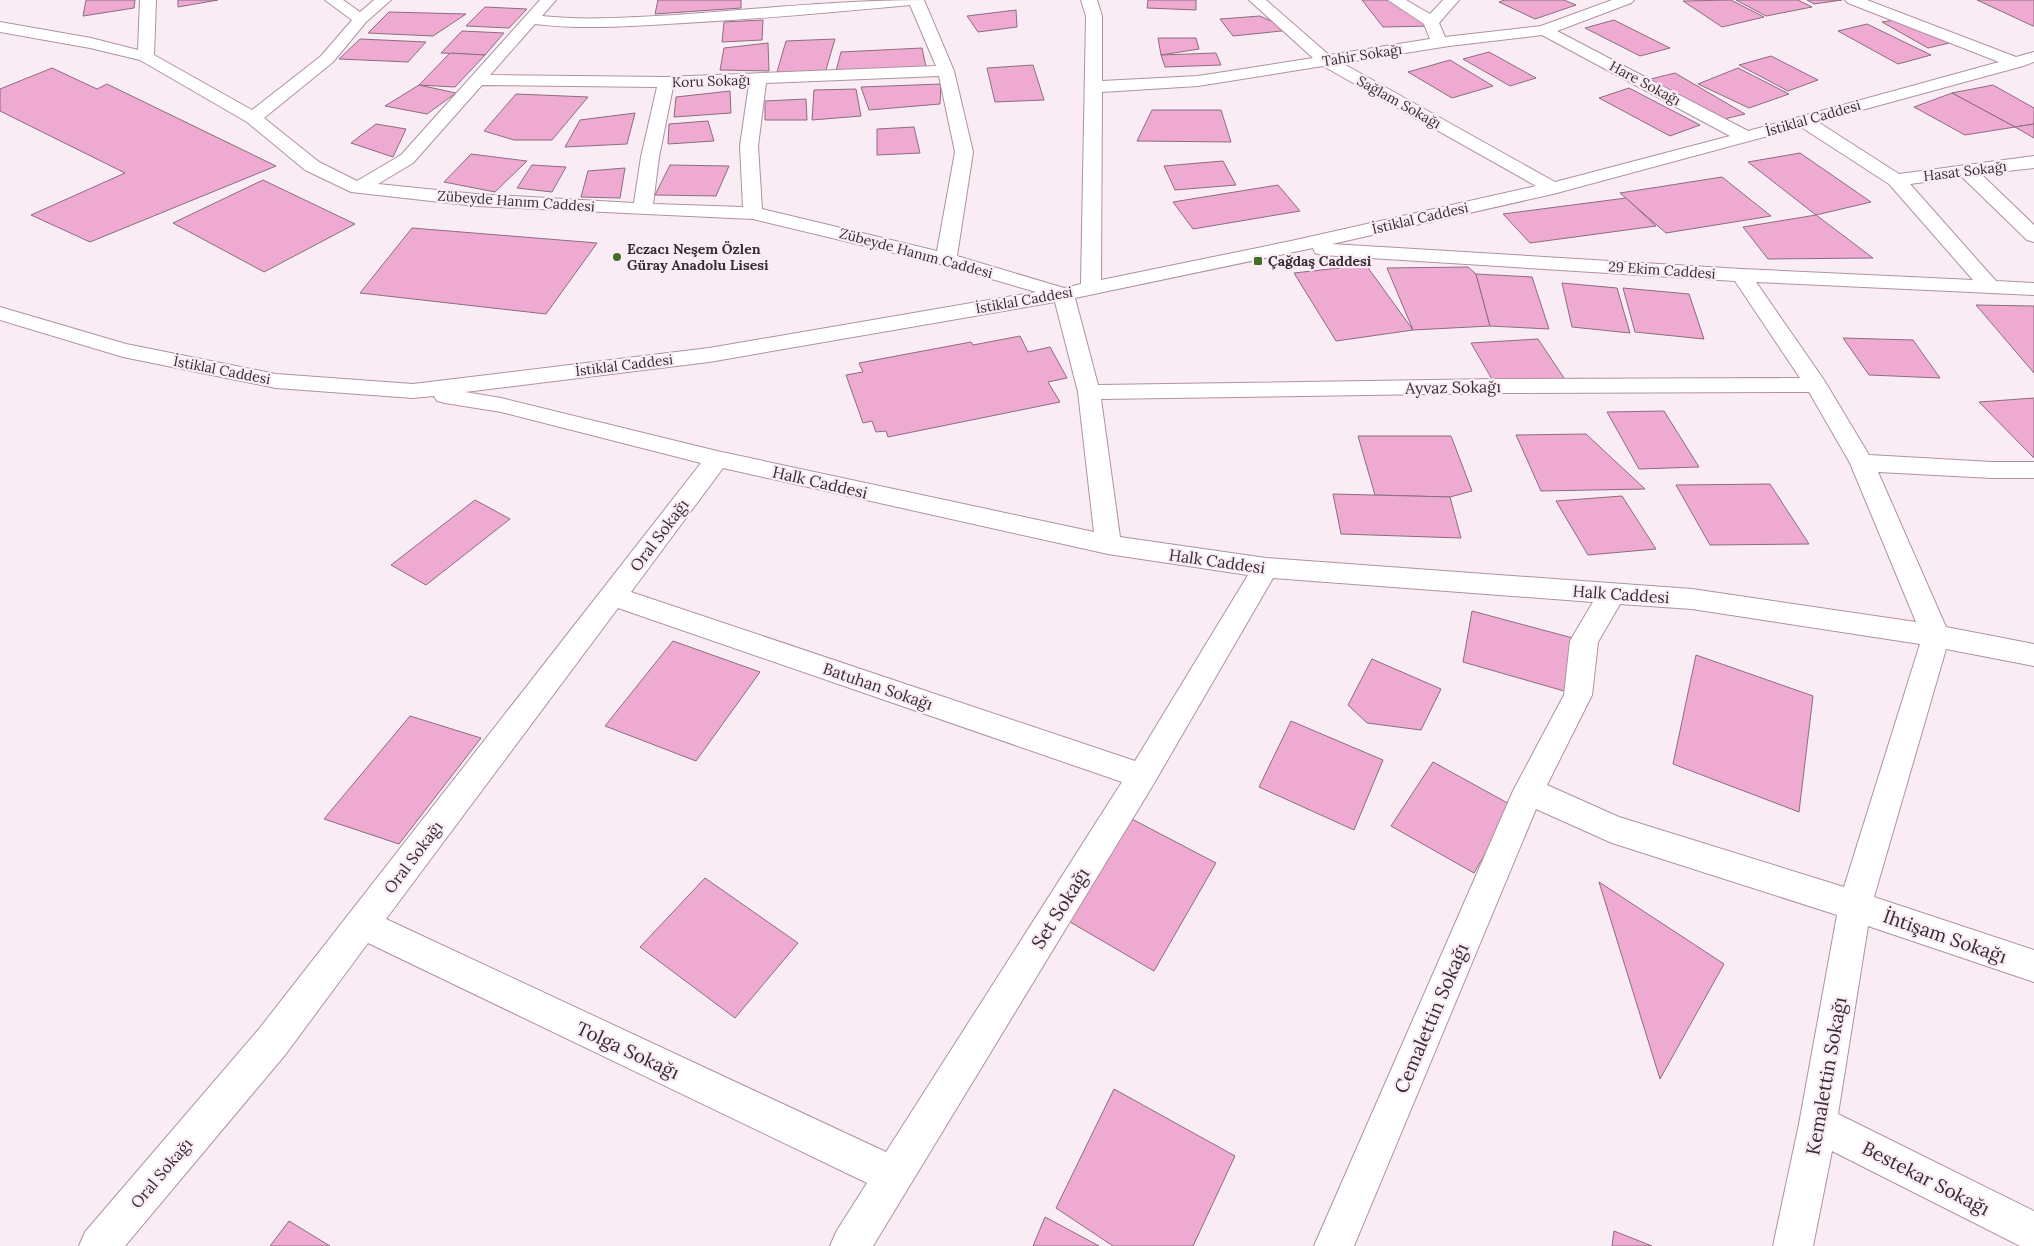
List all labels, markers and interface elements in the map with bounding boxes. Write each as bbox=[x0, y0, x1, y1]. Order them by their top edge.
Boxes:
street label: Tahir Sokağı bbox=[1321, 40, 1403, 70]
street label: Hare Sokağı bbox=[1606, 57, 1684, 109]
street label: Koru Sokağı bbox=[671, 71, 751, 91]
street label: Sağlam Sokağı bbox=[1354, 71, 1444, 133]
street label: İstiklal Caddesi bbox=[1763, 96, 1863, 140]
street label: Hasat Sokağı bbox=[1922, 157, 2008, 185]
street label: Zübeyde Hanım Caddesi bbox=[437, 187, 595, 215]
street label: İstiklal Caddesi bbox=[1370, 198, 1470, 238]
street label: Zübeyde Hanım Caddesi bbox=[837, 224, 995, 282]
place label: Eczacı Neşem Özlen Güray Anadolu Lisesi bbox=[627, 240, 769, 274]
marker: Eczacı Neşem Özlen Güray Anadolu Lisesi bbox=[611, 251, 623, 263]
place label: Çağdaş Caddesi bbox=[1268, 252, 1372, 270]
marker: Çağdaş Caddesi bbox=[1252, 255, 1264, 267]
street label: 29 Ekim Caddesi bbox=[1608, 257, 1716, 283]
street label: İstiklal Caddesi bbox=[974, 283, 1074, 317]
street label: İstiklal Caddesi bbox=[574, 350, 674, 380]
street label: İstiklal Caddesi bbox=[172, 352, 272, 388]
street label: Ayvaz Sokağı bbox=[1404, 376, 1501, 398]
street label: Halk Caddesi bbox=[771, 461, 869, 503]
street label: Oral Sokağı bbox=[625, 495, 693, 575]
street label: Halk Caddesi bbox=[1168, 544, 1266, 578]
street label: Halk Caddesi bbox=[1572, 581, 1670, 607]
street label: Batuhan Sokağı bbox=[821, 658, 935, 714]
street label: Oral Sokağı bbox=[379, 817, 447, 897]
street label: Set Sokağı bbox=[1026, 863, 1094, 953]
street label: İhtişam Sokağı bbox=[1880, 904, 2010, 968]
street label: Cemalettin Sokağı bbox=[1389, 939, 1473, 1097]
street label: Kemalettin Sokağı bbox=[1800, 995, 1852, 1157]
street label: Tolga Sokağı bbox=[573, 1016, 683, 1084]
street label: Oral Sokağı bbox=[126, 1134, 196, 1212]
street label: Bestekar Sokağı bbox=[1858, 1136, 1994, 1220]

